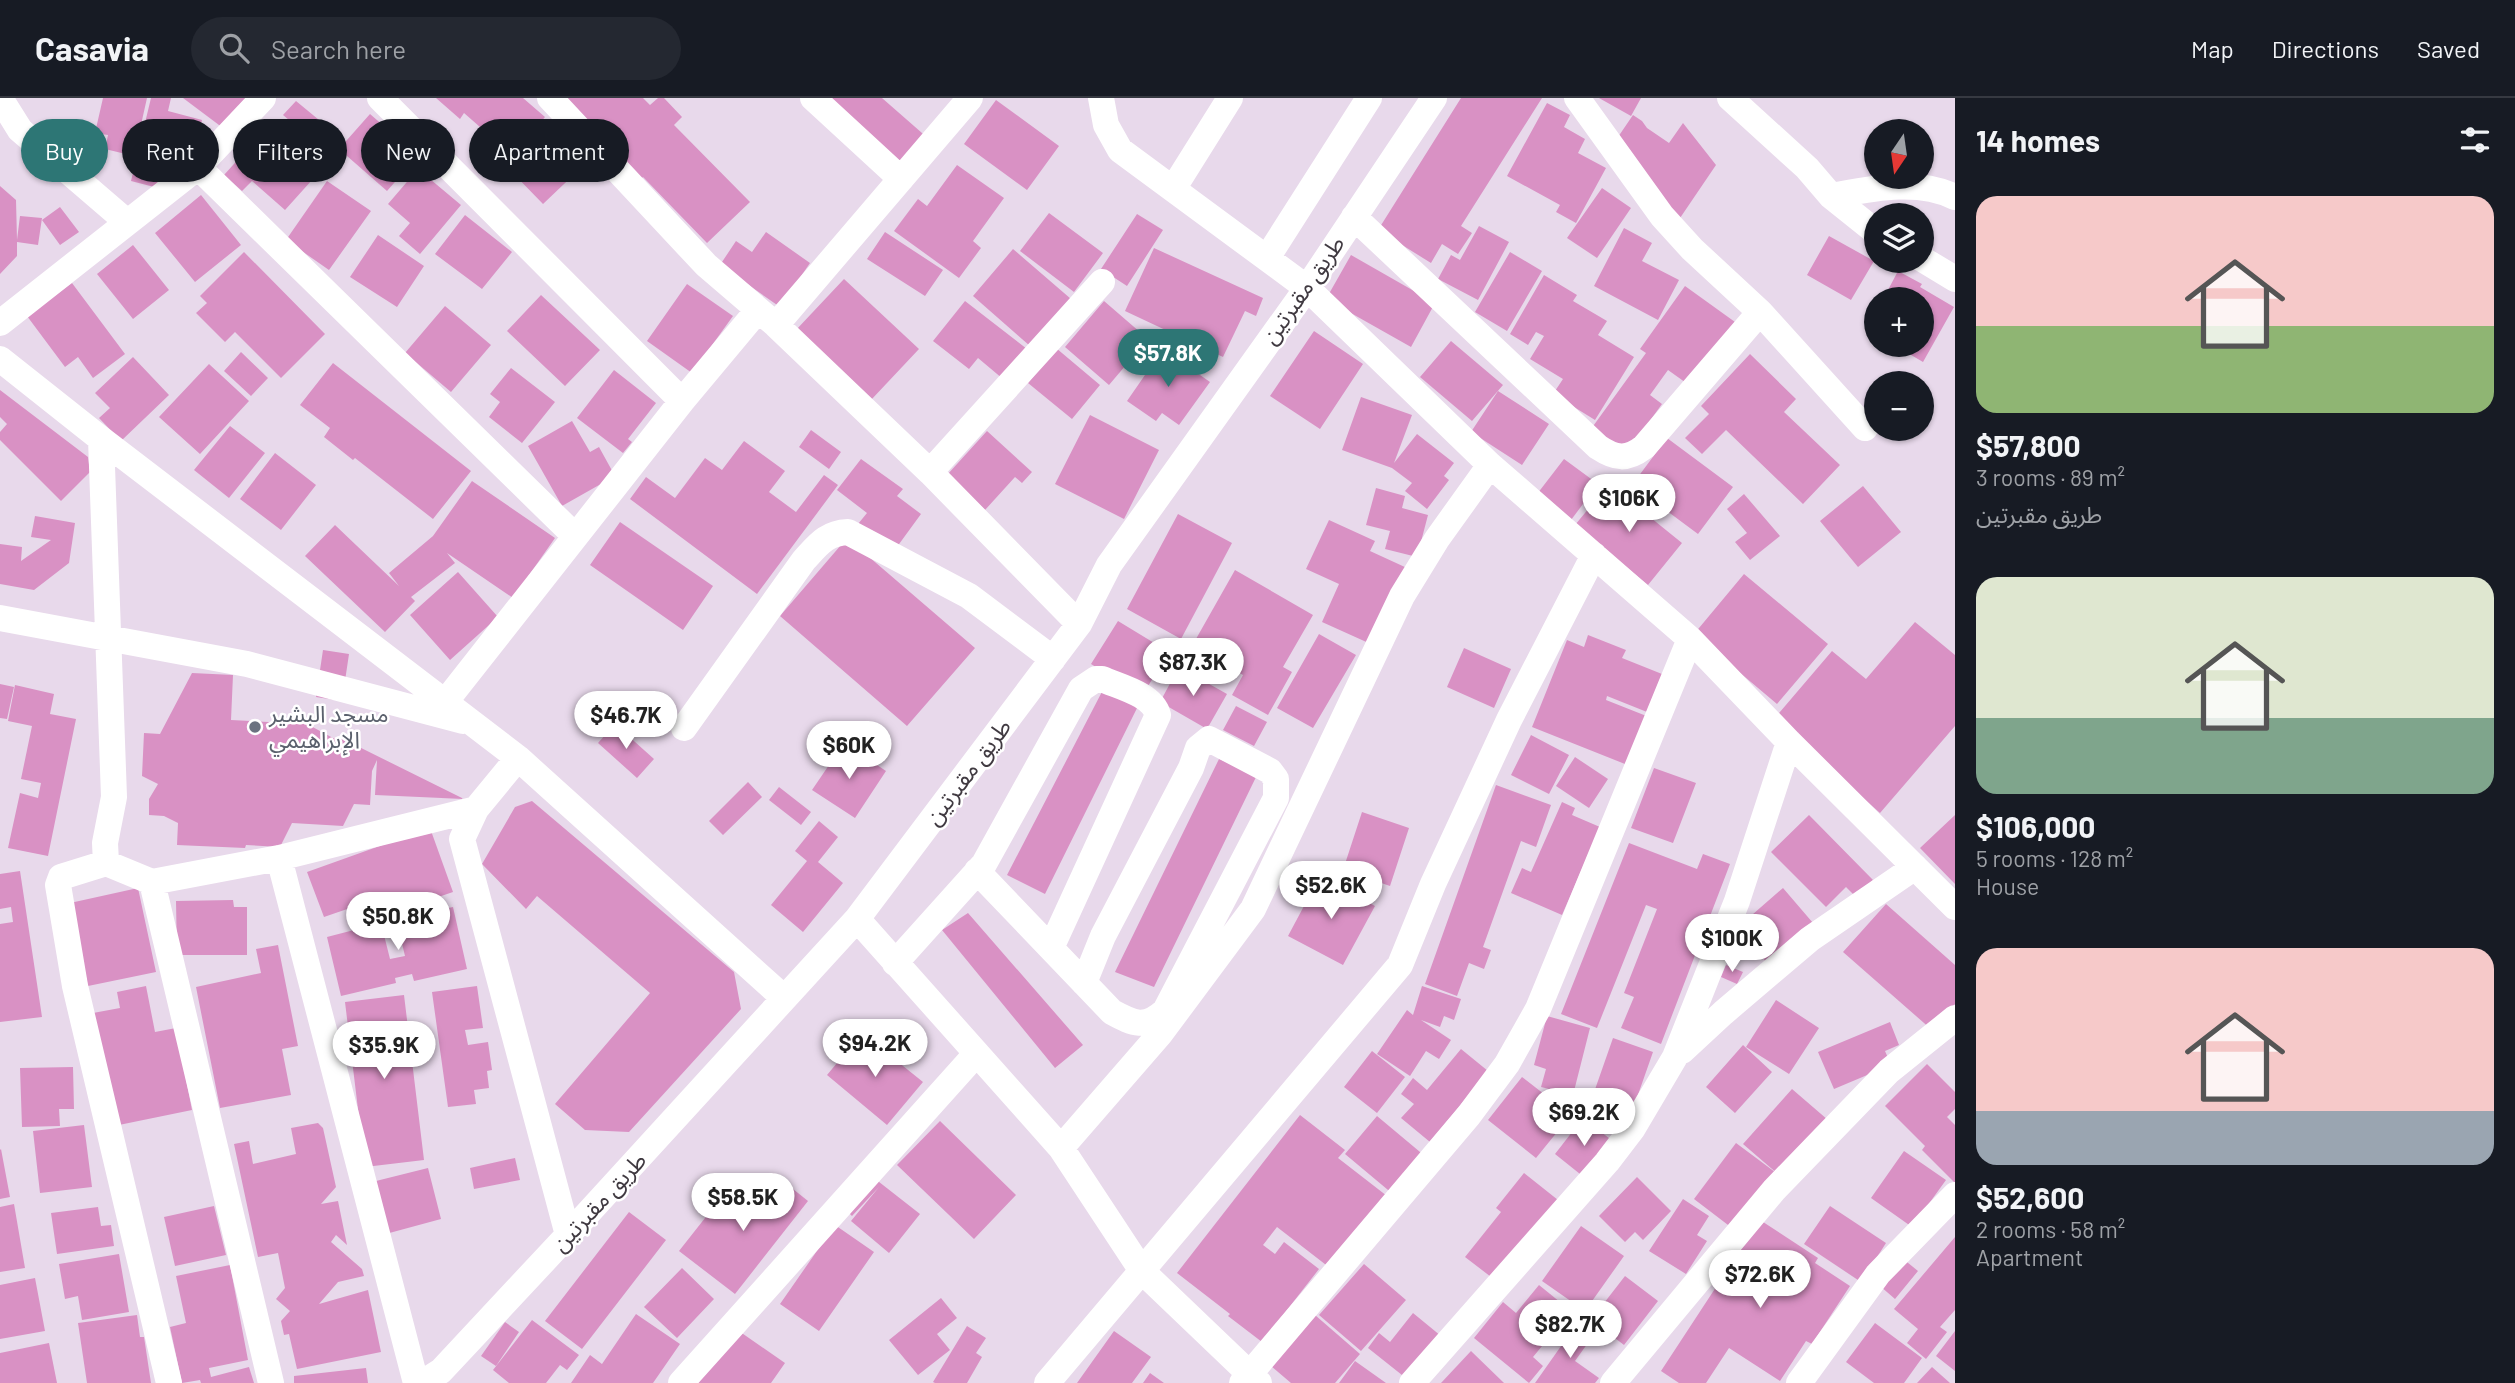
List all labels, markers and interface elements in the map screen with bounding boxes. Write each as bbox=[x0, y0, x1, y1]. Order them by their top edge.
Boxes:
search box bbox=[191, 17, 681, 80]
text: Casavia bbox=[35, 28, 149, 68]
icon: search bbox=[215, 29, 253, 67]
text: Search here bbox=[271, 33, 406, 64]
text: Map bbox=[2191, 34, 2234, 63]
text: Directions bbox=[2272, 34, 2379, 63]
text: Saved bbox=[2417, 34, 2480, 63]
chip: Buy bbox=[21, 119, 108, 182]
chip: Rent bbox=[122, 119, 219, 182]
chip: Filters bbox=[233, 119, 347, 182]
chip: New bbox=[361, 119, 455, 182]
chip: Apartment bbox=[469, 119, 629, 182]
north arrow bbox=[1864, 119, 1934, 189]
map controls bbox=[1864, 119, 1934, 441]
icon: filters bbox=[2456, 121, 2494, 159]
text: 14 homes bbox=[1976, 122, 2100, 158]
button: layers bbox=[1864, 203, 1934, 273]
street label: طريق مقبرتين bbox=[1255, 230, 1351, 350]
icon: home bbox=[2172, 241, 2298, 367]
button: + bbox=[1864, 287, 1934, 357]
pin: $57.8K bbox=[1111, 330, 1225, 389]
text: $57.8K bbox=[1134, 338, 1202, 366]
button: − bbox=[1864, 371, 1934, 441]
text: $57,800 bbox=[1976, 427, 2081, 463]
text: 3 rooms · 89 m² bbox=[1976, 463, 2125, 491]
pin: $106K bbox=[1580, 474, 1678, 534]
text: $106K bbox=[1598, 483, 1660, 511]
text: طريق مقبرتين bbox=[1976, 500, 2102, 528]
icon: home bbox=[2172, 623, 2298, 749]
pin: $87.3K bbox=[1136, 638, 1250, 698]
text: $87.3K bbox=[1159, 647, 1227, 675]
pin: $46.7K bbox=[569, 692, 683, 751]
place label: مسجد البشير الإبراهيمي bbox=[268, 699, 389, 757]
text: $46.7K bbox=[590, 700, 662, 728]
street label: طريق مقبرتين bbox=[918, 713, 1017, 831]
marker: مسجد البشير الإبراهيمي bbox=[247, 719, 263, 735]
pin: $60K bbox=[808, 722, 890, 781]
text: $60K bbox=[822, 730, 876, 758]
text: $106,000 bbox=[1976, 808, 2095, 844]
text: 5 rooms · 128 m² bbox=[1976, 844, 2133, 872]
pin: $52.6K bbox=[1274, 862, 1388, 921]
text: $52.6K bbox=[1295, 870, 1367, 898]
text: House bbox=[1976, 872, 2039, 900]
pin: $50.8K bbox=[341, 892, 455, 952]
text: $50.8K bbox=[362, 901, 434, 929]
pin: $100K bbox=[1683, 914, 1781, 974]
text: $100K bbox=[1701, 923, 1763, 951]
icon: home bbox=[2172, 994, 2298, 1120]
pin: $94.2K bbox=[818, 1020, 932, 1079]
pin: $35.9K bbox=[327, 1021, 441, 1081]
text: $94.2K bbox=[839, 1028, 911, 1056]
text: $35.9K bbox=[349, 1030, 419, 1058]
pin: $69.2K bbox=[1527, 1088, 1641, 1148]
text: $69.2K bbox=[1548, 1097, 1620, 1125]
street label: طريق مقبرتين bbox=[545, 1146, 652, 1258]
pin: $58.5K bbox=[686, 1174, 800, 1233]
text: $52,600 bbox=[1976, 1179, 2084, 1215]
text: $58.5K bbox=[707, 1182, 779, 1210]
text: 2 rooms · 58 m² bbox=[1976, 1215, 2125, 1243]
text: Apartment bbox=[1976, 1243, 2083, 1271]
pin: $72.6K bbox=[1703, 1250, 1817, 1310]
text: $72.6K bbox=[1725, 1259, 1795, 1287]
pin: $82.7K bbox=[1513, 1300, 1627, 1360]
text: $82.7K bbox=[1535, 1309, 1605, 1337]

